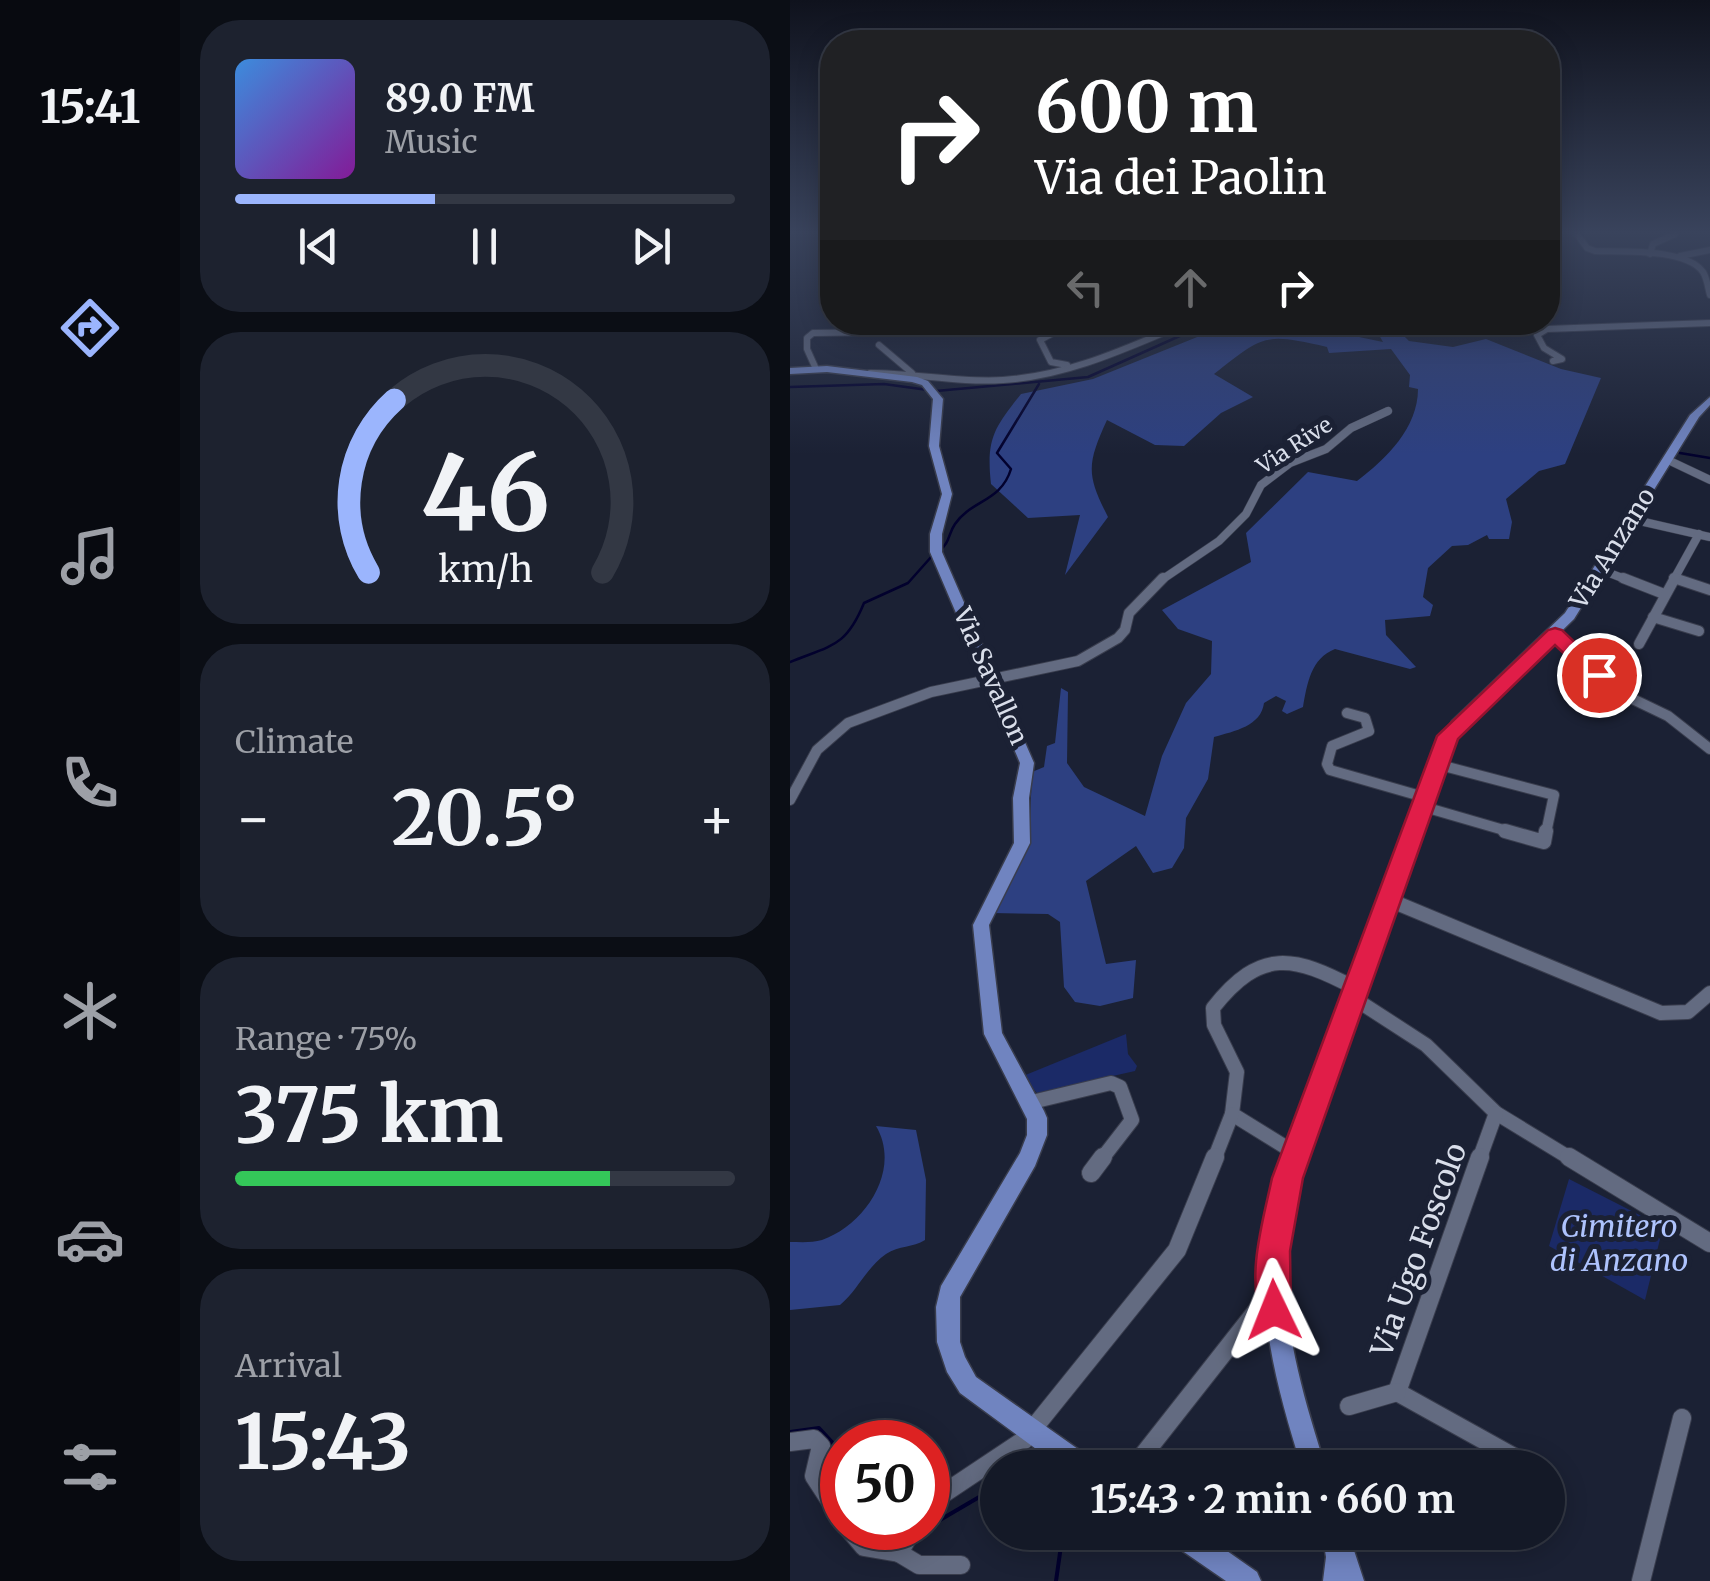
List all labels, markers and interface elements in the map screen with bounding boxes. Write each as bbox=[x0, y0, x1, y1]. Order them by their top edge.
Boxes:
text: 600 m bbox=[1035, 63, 1258, 151]
icon: right bbox=[870, 70, 1000, 200]
text: 89.0 FM bbox=[385, 75, 534, 122]
text: 15:41 bbox=[40, 79, 140, 135]
text: Music bbox=[385, 122, 478, 162]
text: Via dei Paolin bbox=[1035, 150, 1327, 206]
icon: previous bbox=[291, 219, 346, 274]
icon: pause bbox=[457, 219, 512, 274]
icon: next bbox=[624, 219, 679, 274]
icon: left bbox=[1058, 260, 1113, 315]
icon: ahead bbox=[1163, 260, 1218, 315]
icon: right bbox=[1268, 260, 1323, 315]
icon: directions bbox=[55, 293, 125, 363]
street label: Via Rive bbox=[1250, 410, 1337, 480]
text: 46 bbox=[420, 428, 550, 558]
street label: Via Anzano bbox=[1562, 482, 1662, 615]
icon: music bbox=[55, 521, 125, 591]
text: km/h bbox=[438, 547, 532, 592]
street label: Via Savallon bbox=[946, 602, 1035, 749]
pin bbox=[1557, 633, 1642, 718]
icon: arrive bbox=[1572, 648, 1627, 703]
text: Climate bbox=[235, 722, 353, 762]
icon: phone bbox=[55, 748, 125, 818]
text: 20.5° bbox=[391, 771, 579, 865]
text: − bbox=[235, 784, 272, 853]
text: + bbox=[698, 784, 735, 853]
icon: climate bbox=[55, 976, 125, 1046]
text: Range · 75% bbox=[235, 1019, 417, 1059]
text: 375 km bbox=[235, 1068, 503, 1162]
street label: Via Ugo Foscolo bbox=[1361, 1137, 1474, 1363]
icon: car bbox=[55, 1204, 125, 1274]
park label: Cimitero di Anzano bbox=[1550, 1207, 1688, 1279]
position arrow bbox=[1222, 1258, 1326, 1362]
text: Arrival bbox=[235, 1346, 342, 1386]
text: 15:43 bbox=[235, 1395, 411, 1489]
speed limit sign: 50 bbox=[820, 1420, 950, 1550]
icon: filters bbox=[55, 1432, 125, 1502]
text: 15:43 · 2 min · 660 m bbox=[1090, 1476, 1455, 1523]

